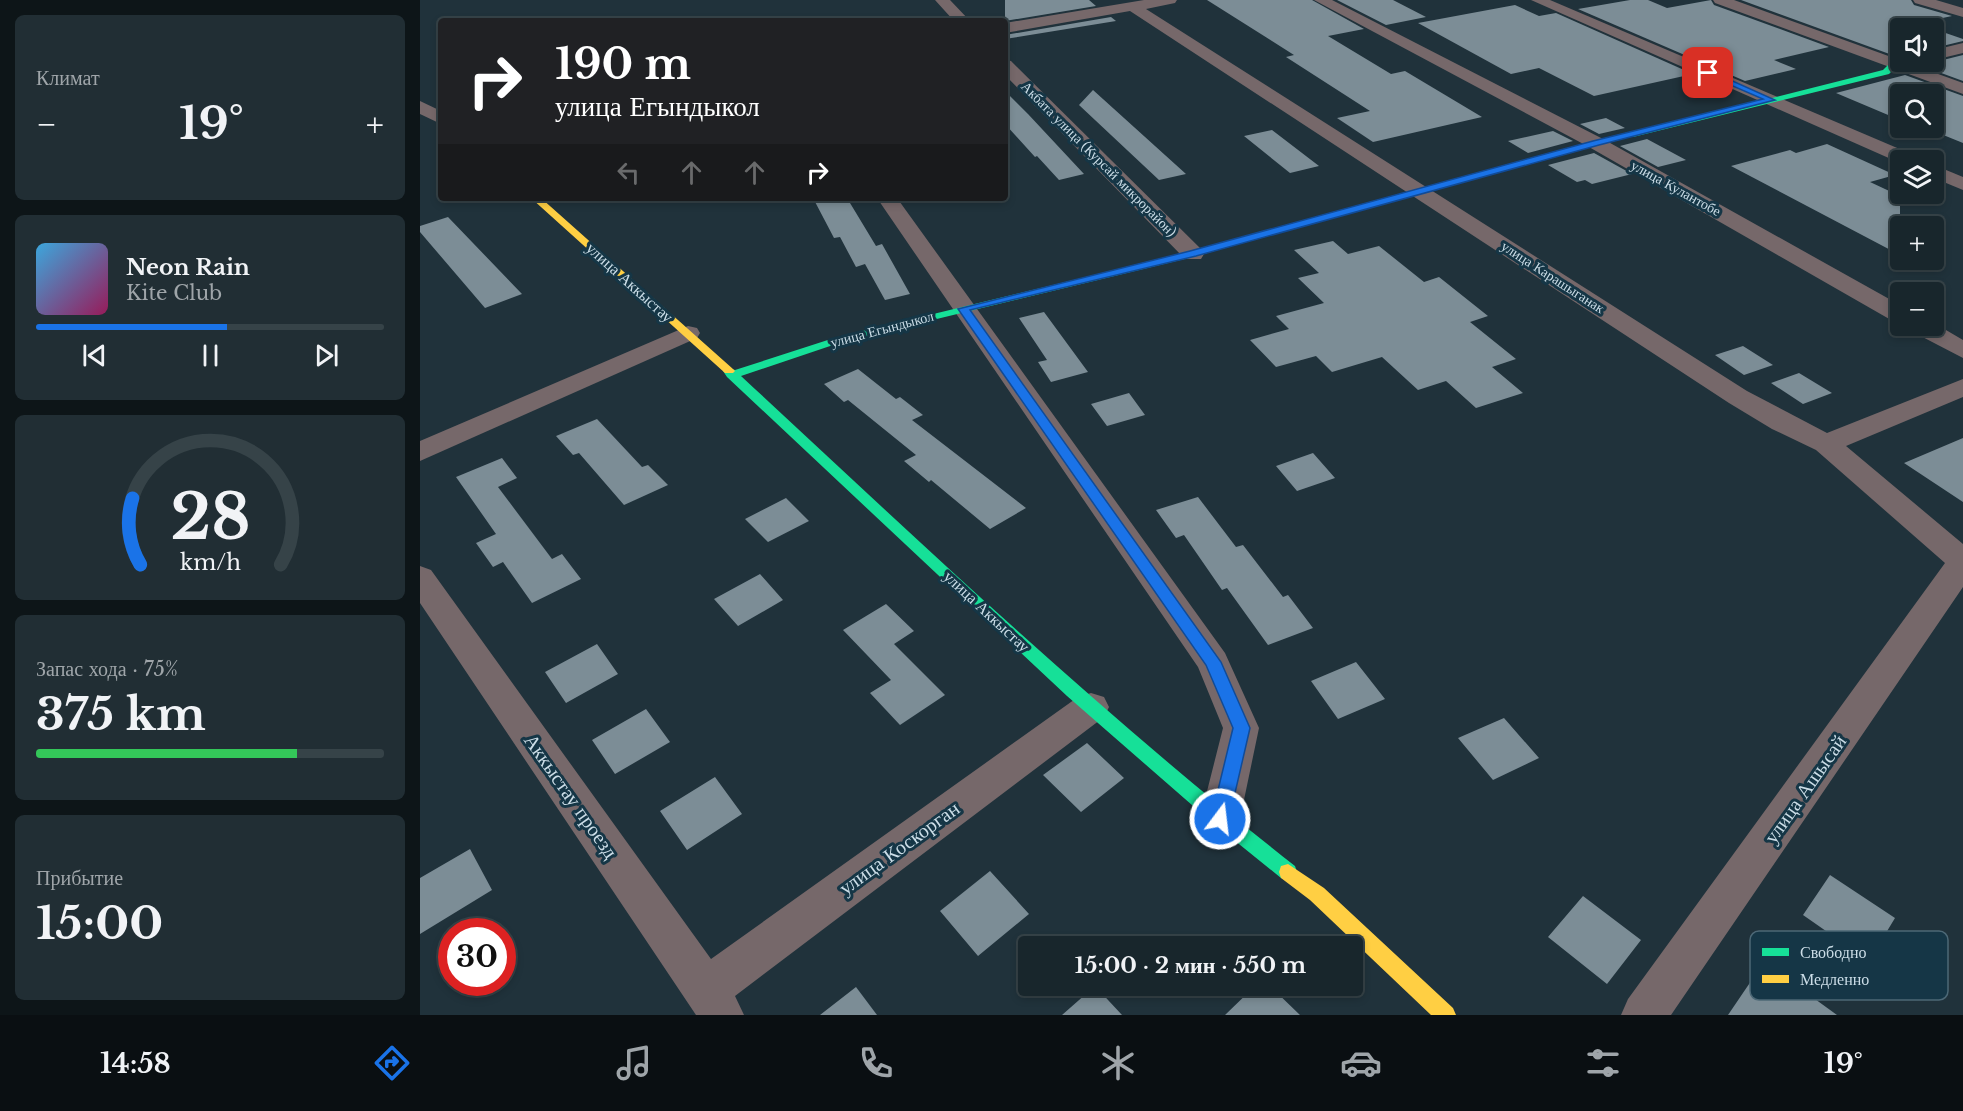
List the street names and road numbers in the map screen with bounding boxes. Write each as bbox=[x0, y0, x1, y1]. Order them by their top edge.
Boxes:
street label: Акбата улица (Курсай микрорайон) bbox=[1017, 77, 1181, 241]
street label: улица Кулантобе bbox=[1628, 156, 1724, 220]
street label: улица Карашыганак bbox=[1498, 237, 1608, 317]
street label: улица Аккыстау bbox=[582, 238, 678, 326]
street label: улица Егындыкол bbox=[828, 307, 936, 351]
street label: улица Аккыстау bbox=[940, 566, 1034, 656]
street label: Аккыстау проезд bbox=[519, 729, 623, 863]
street label: улица Ашысай bbox=[1759, 730, 1851, 848]
street label: улица Коскорган bbox=[834, 796, 964, 900]

